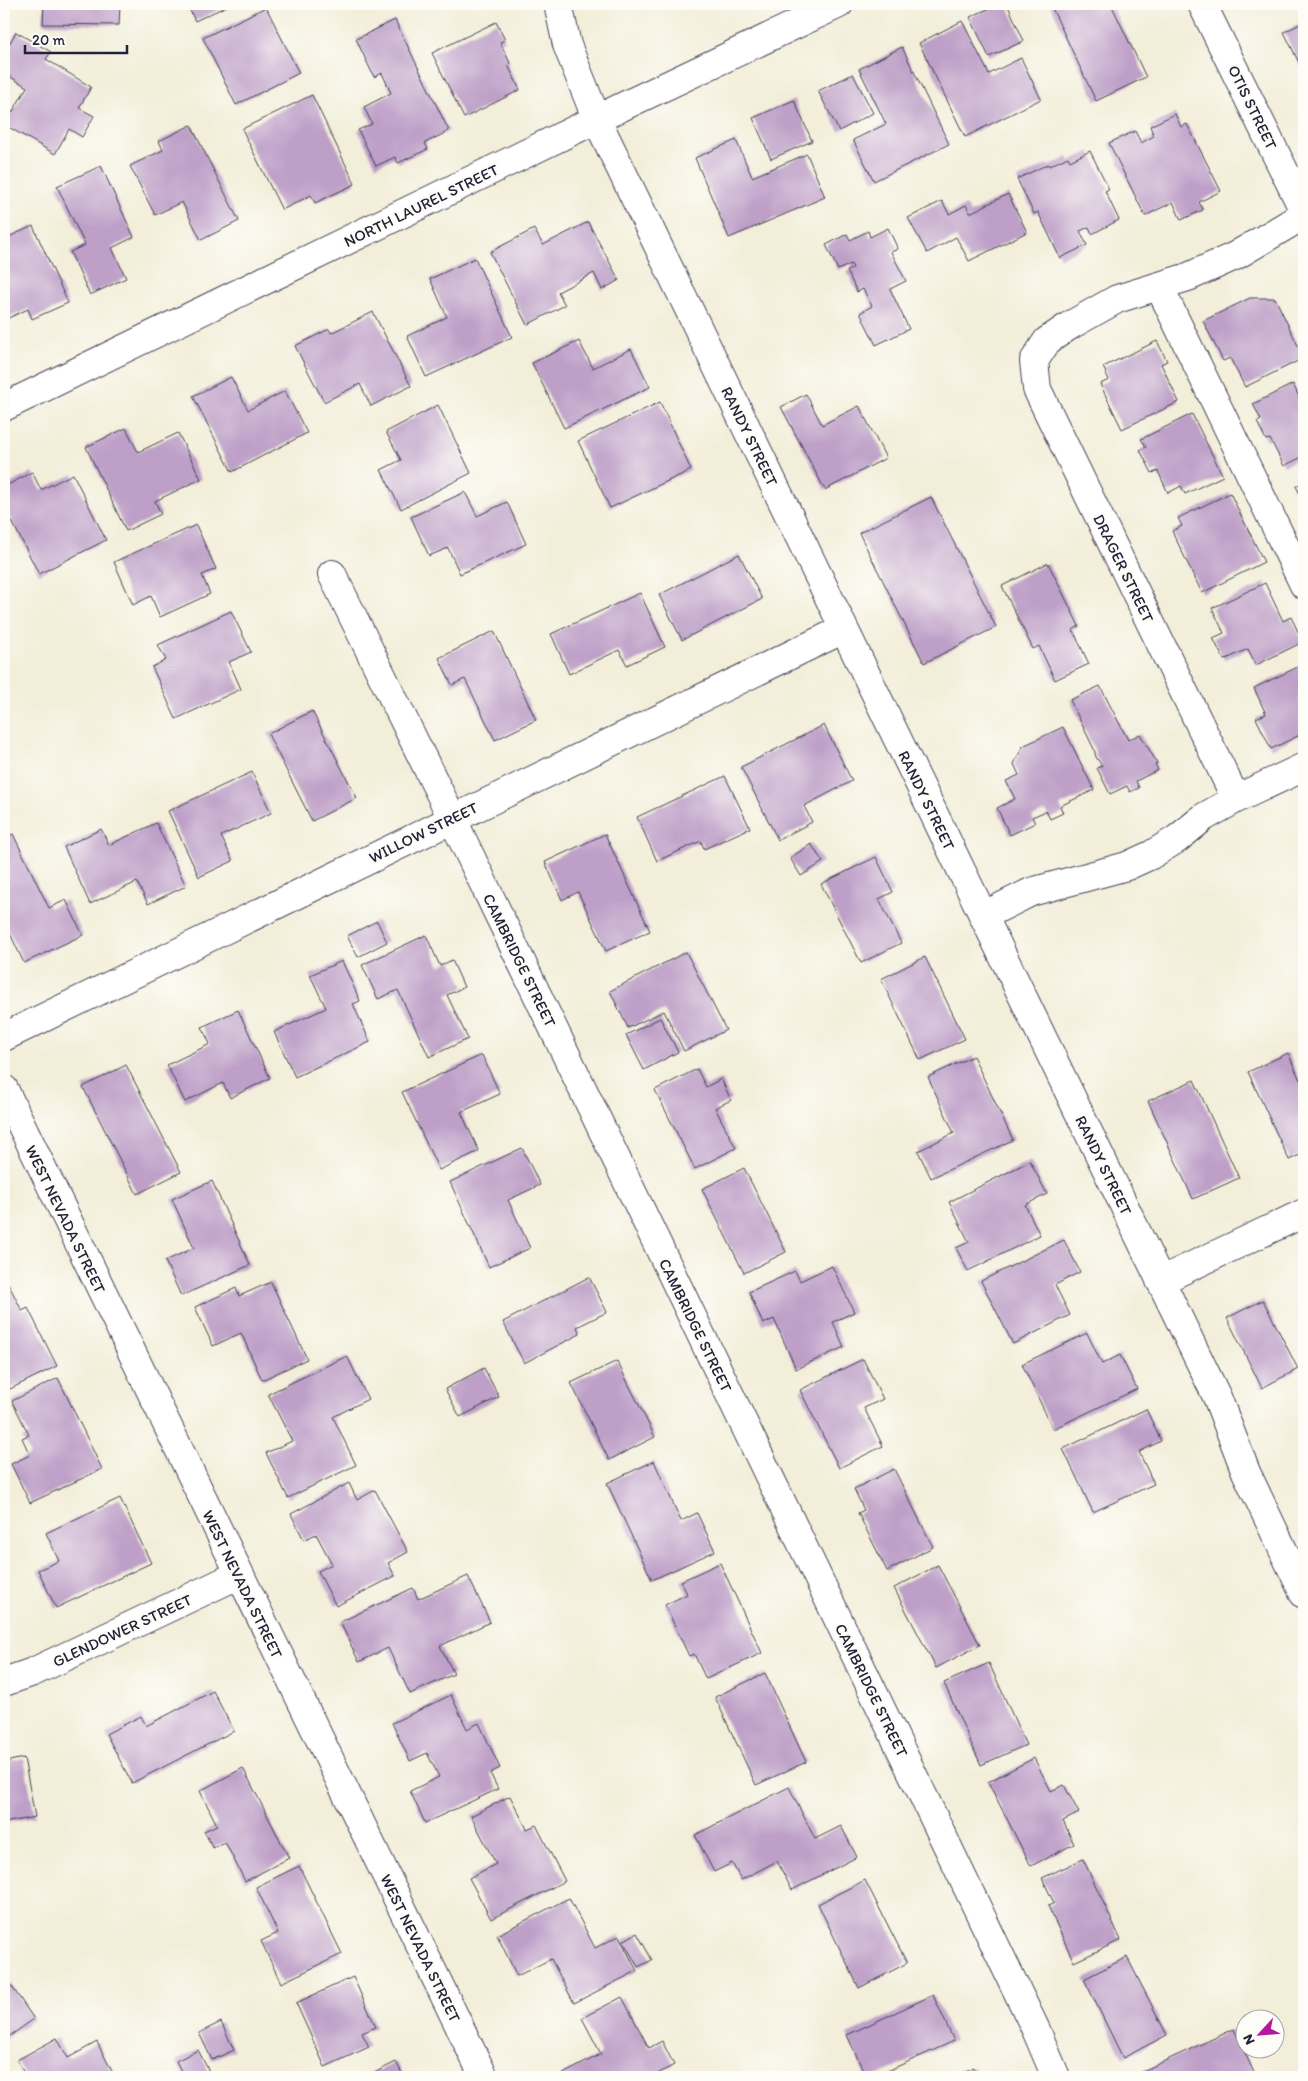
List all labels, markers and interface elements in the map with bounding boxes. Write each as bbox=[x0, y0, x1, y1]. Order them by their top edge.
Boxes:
scale bar bbox=[25, 22, 128, 54]
text: 20 m bbox=[32, 31, 66, 49]
street label: OTIS STREET bbox=[1224, 62, 1281, 153]
street label: NORTH LAUREL STREET bbox=[341, 160, 502, 251]
street label: RANDY STREET bbox=[717, 383, 782, 489]
street label: DRAGER STREET bbox=[1089, 511, 1158, 626]
street label: RANDY STREET bbox=[894, 747, 959, 853]
street label: WILLOW STREET bbox=[366, 798, 481, 867]
street label: CAMBRIDGE STREET bbox=[479, 890, 560, 1030]
street label: RANDY STREET bbox=[1071, 1112, 1136, 1218]
street label: WEST NEVADA STREET bbox=[21, 1142, 110, 1296]
street label: CAMBRIDGE STREET bbox=[655, 1255, 736, 1395]
street label: WEST NEVADA STREET bbox=[198, 1507, 287, 1661]
street label: GLENDOWER STREET bbox=[50, 1590, 195, 1671]
street label: CAMBRIDGE STREET bbox=[831, 1620, 912, 1760]
street label: WEST NEVADA STREET bbox=[376, 1871, 465, 2025]
north arrow bbox=[1236, 2008, 1286, 2058]
text: N bbox=[1239, 2032, 1258, 2047]

